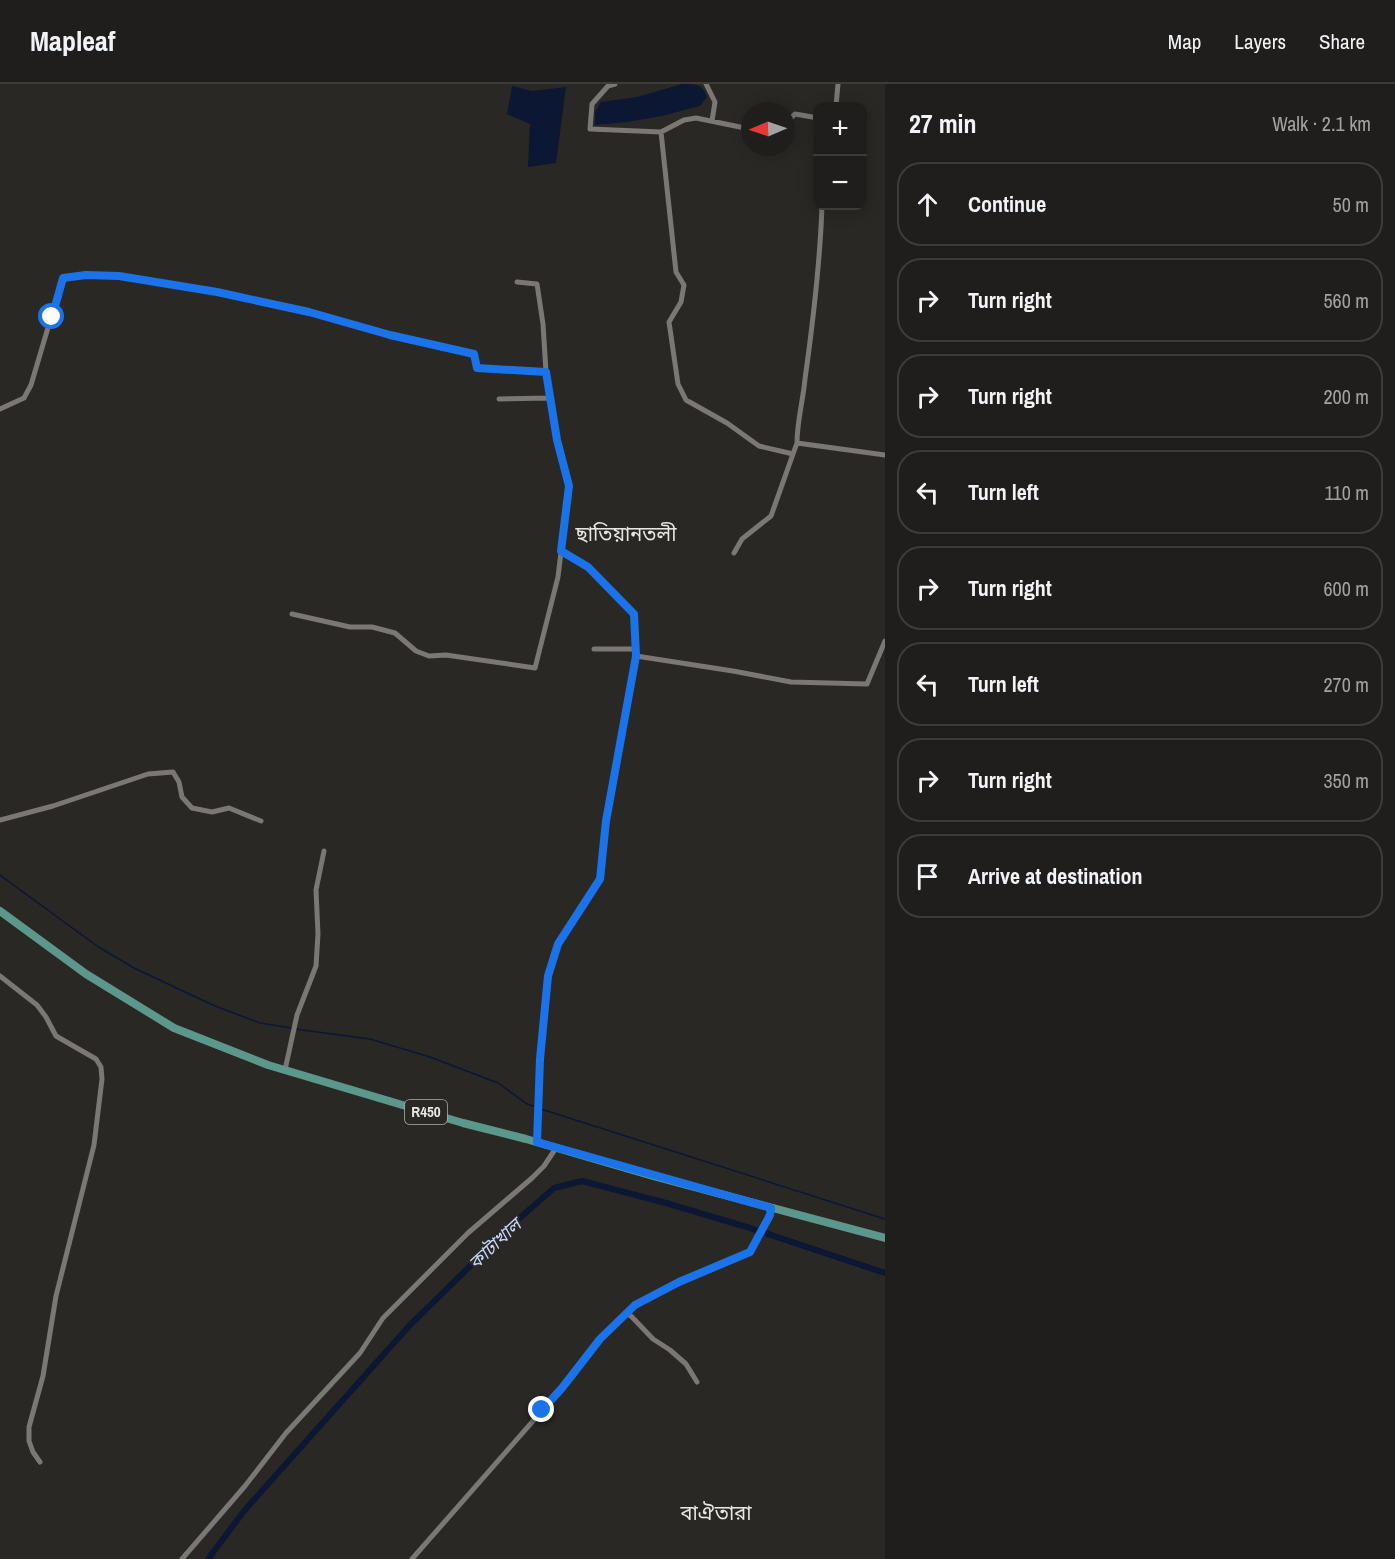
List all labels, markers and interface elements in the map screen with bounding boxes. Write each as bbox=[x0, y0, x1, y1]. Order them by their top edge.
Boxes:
text: Mapleaf bbox=[30, 22, 115, 60]
text: Map bbox=[1168, 27, 1201, 56]
text: Layers bbox=[1234, 27, 1286, 56]
text: Share bbox=[1319, 27, 1365, 56]
north arrow bbox=[741, 102, 795, 156]
map controls bbox=[813, 102, 867, 210]
button: + bbox=[813, 102, 867, 156]
text: 27 min bbox=[909, 106, 977, 141]
text: Walk · 2.1 km bbox=[1272, 110, 1371, 137]
button: − bbox=[813, 156, 867, 210]
icon: ahead bbox=[911, 188, 944, 221]
text: Continue bbox=[968, 189, 1046, 219]
text: 50 m bbox=[1333, 191, 1369, 218]
icon: right bbox=[911, 284, 944, 317]
text: Turn right bbox=[968, 285, 1052, 315]
text: 560 m bbox=[1323, 287, 1369, 314]
route start bbox=[38, 303, 64, 329]
icon: right bbox=[911, 380, 944, 413]
text: Turn right bbox=[968, 381, 1052, 411]
text: 200 m bbox=[1323, 383, 1369, 410]
icon: left bbox=[911, 476, 944, 509]
text: Turn left bbox=[968, 477, 1039, 507]
text: 110 m bbox=[1325, 479, 1369, 506]
district label: ছাতিয়ানতলী bbox=[575, 520, 677, 547]
icon: right bbox=[911, 572, 944, 605]
text: Turn right bbox=[968, 573, 1052, 603]
text: 600 m bbox=[1323, 575, 1369, 602]
icon: left bbox=[911, 668, 944, 701]
text: Turn left bbox=[968, 669, 1039, 699]
text: 270 m bbox=[1323, 671, 1369, 698]
icon: right bbox=[911, 764, 944, 797]
text: Turn right bbox=[968, 765, 1052, 795]
text: 350 m bbox=[1323, 767, 1369, 794]
icon: arrive bbox=[911, 860, 944, 893]
text: Arrive at destination bbox=[968, 861, 1142, 891]
road number: R450 bbox=[405, 1100, 447, 1124]
water label: কাটাখাল bbox=[463, 1210, 529, 1275]
route end bbox=[528, 1396, 554, 1422]
district label: বাঐতারা bbox=[680, 1499, 752, 1526]

